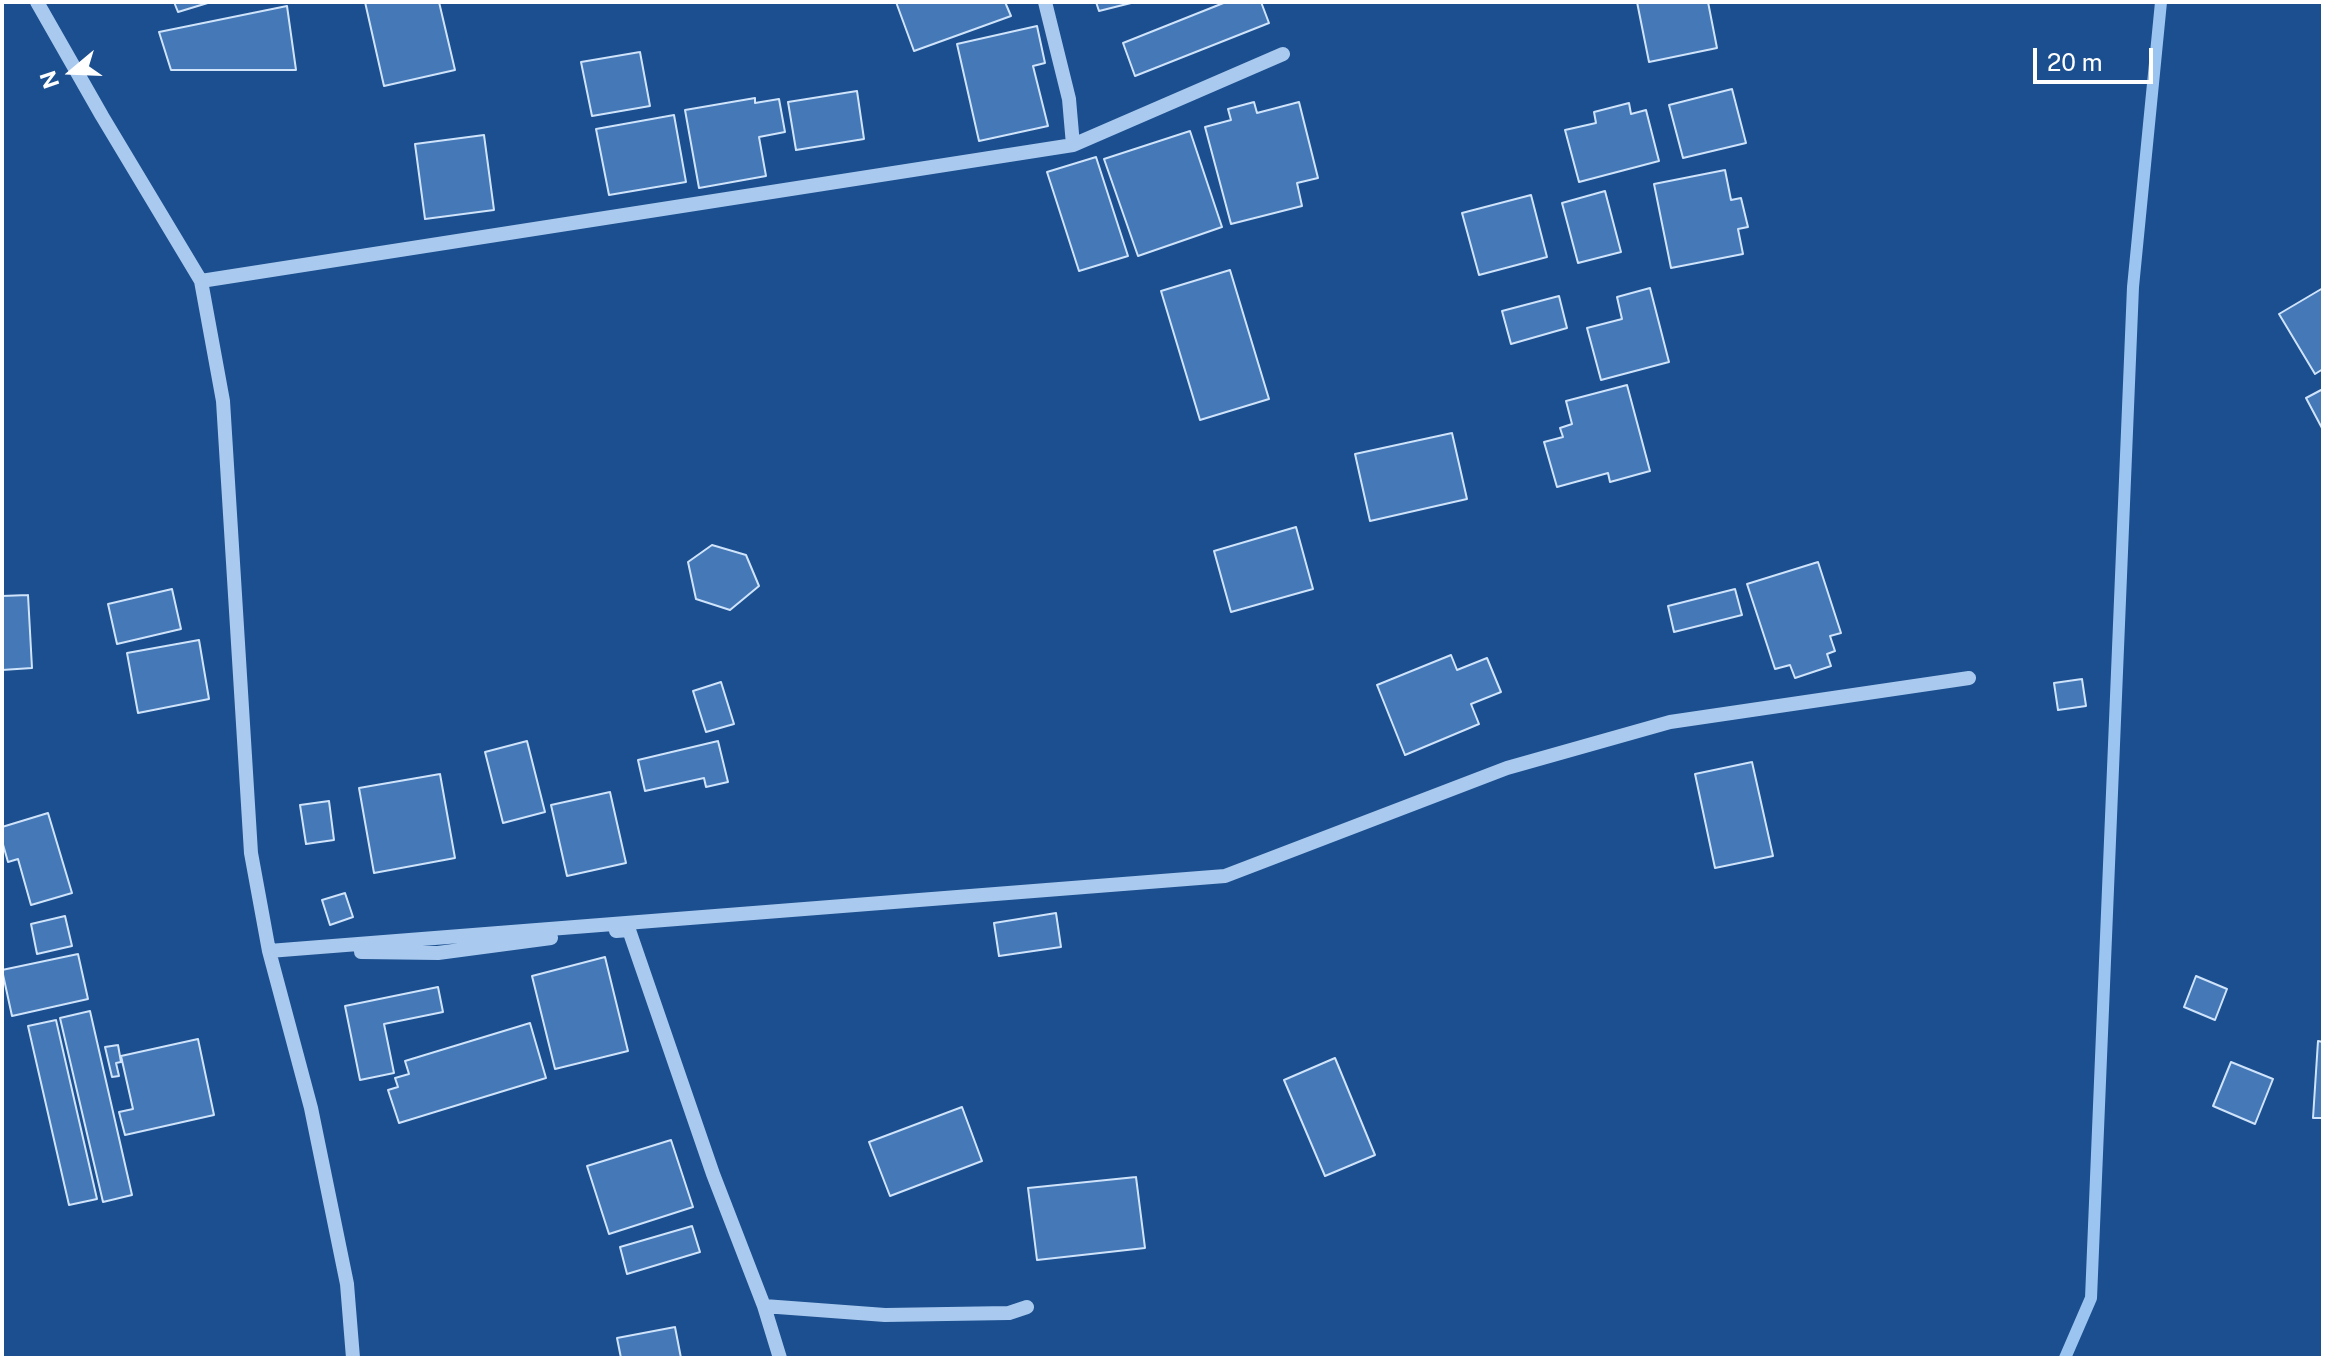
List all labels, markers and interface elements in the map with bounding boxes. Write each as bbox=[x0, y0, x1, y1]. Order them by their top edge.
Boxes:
north arrow bbox=[32, 32, 112, 112]
scale bar bbox=[2037, 32, 2157, 82]
text: 20 m bbox=[2047, 48, 2103, 76]
text: N bbox=[34, 67, 64, 92]

